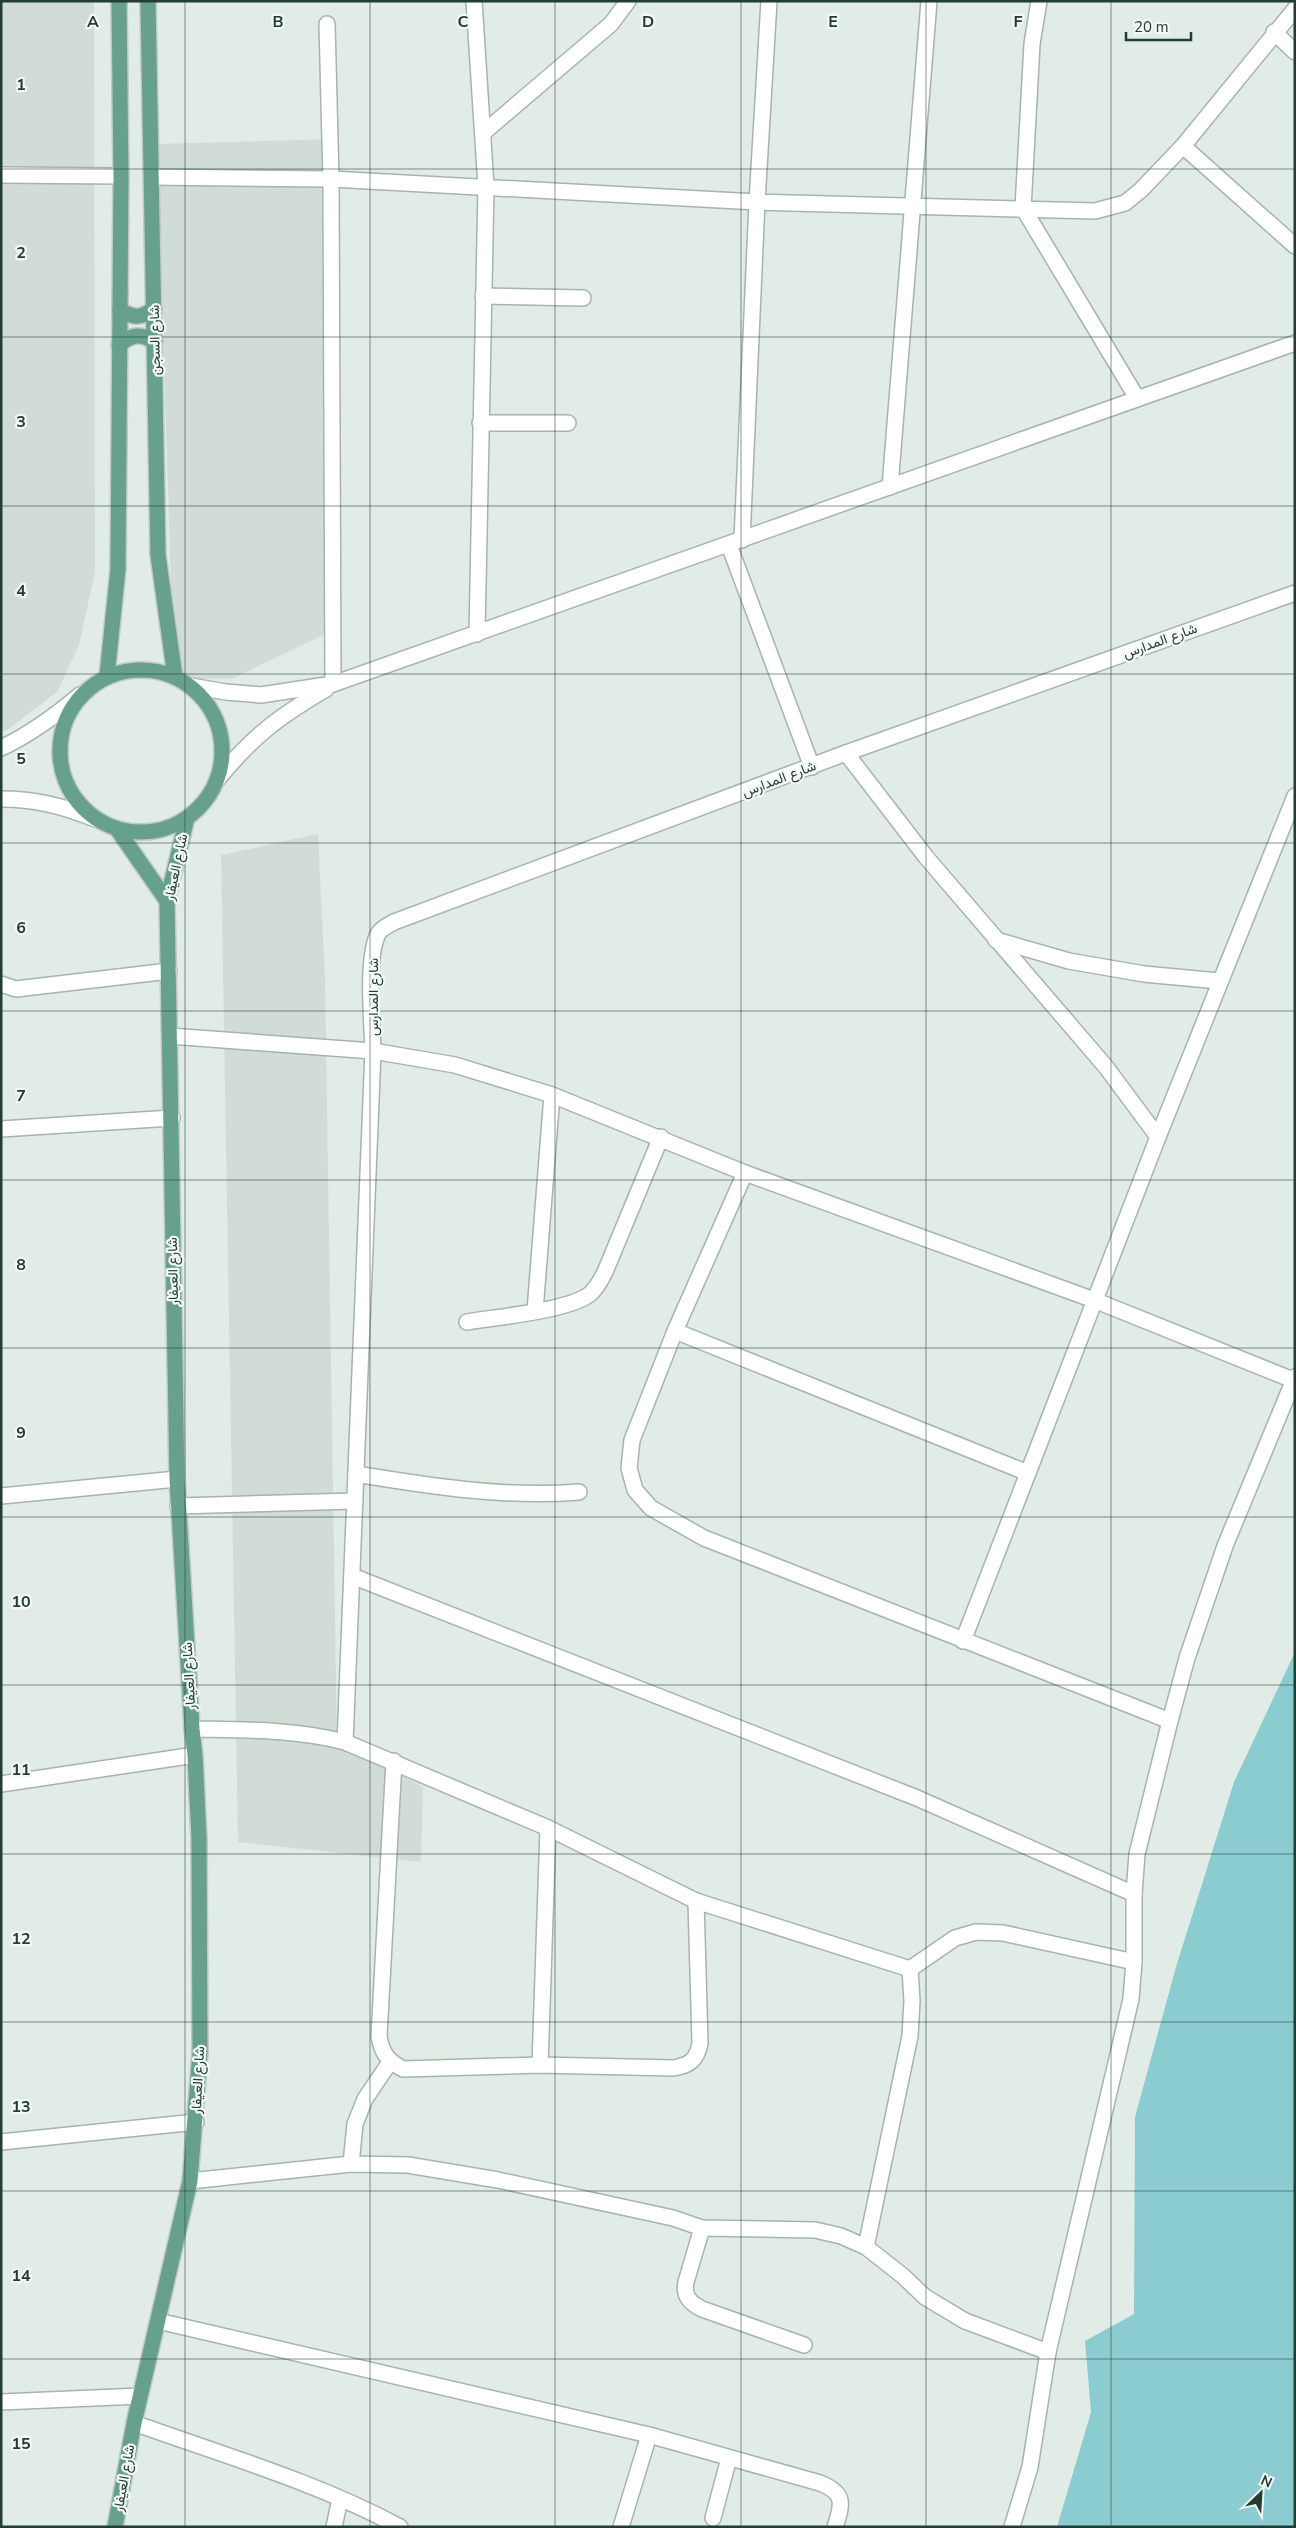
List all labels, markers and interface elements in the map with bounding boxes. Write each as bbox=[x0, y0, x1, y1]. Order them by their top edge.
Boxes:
scale bar bbox=[1126, 10, 1191, 42]
text: A bbox=[87, 11, 99, 33]
text: B bbox=[272, 11, 284, 33]
text: C bbox=[458, 11, 469, 33]
text: D bbox=[642, 11, 654, 33]
text: E bbox=[828, 11, 838, 33]
text: F bbox=[1014, 11, 1023, 33]
text: 20 m bbox=[1134, 17, 1169, 37]
text: 1 bbox=[16, 74, 26, 96]
text: 2 bbox=[16, 242, 26, 264]
street label: شارع السجن bbox=[145, 305, 166, 375]
text: 3 bbox=[16, 411, 26, 433]
text: 4 bbox=[16, 580, 26, 602]
street label: شارع المدارس bbox=[1120, 619, 1200, 664]
text: 5 bbox=[16, 748, 26, 770]
street label: شارع المدارس bbox=[739, 756, 819, 803]
street label: شارع العيفار bbox=[159, 832, 193, 903]
text: 6 bbox=[16, 917, 26, 939]
street label: شارع المدارس bbox=[364, 958, 384, 1036]
text: 7 bbox=[16, 1085, 26, 1107]
street label: شارع العيفار bbox=[163, 1237, 184, 1306]
text: 8 bbox=[16, 1254, 26, 1276]
text: 9 bbox=[16, 1422, 26, 1444]
text: 10 bbox=[11, 1591, 31, 1613]
street label: شارع العيفار bbox=[178, 1642, 201, 1711]
text: 11 bbox=[11, 1759, 31, 1781]
text: 12 bbox=[11, 1928, 31, 1950]
street label: شارع العيفار bbox=[187, 2046, 210, 2115]
text: 13 bbox=[11, 2096, 31, 2118]
text: 14 bbox=[11, 2265, 31, 2287]
text: 15 bbox=[11, 2433, 31, 2455]
street label: شارع العيفار bbox=[109, 2443, 140, 2514]
north arrow bbox=[1236, 2468, 1286, 2518]
text: N bbox=[1258, 2471, 1275, 2492]

